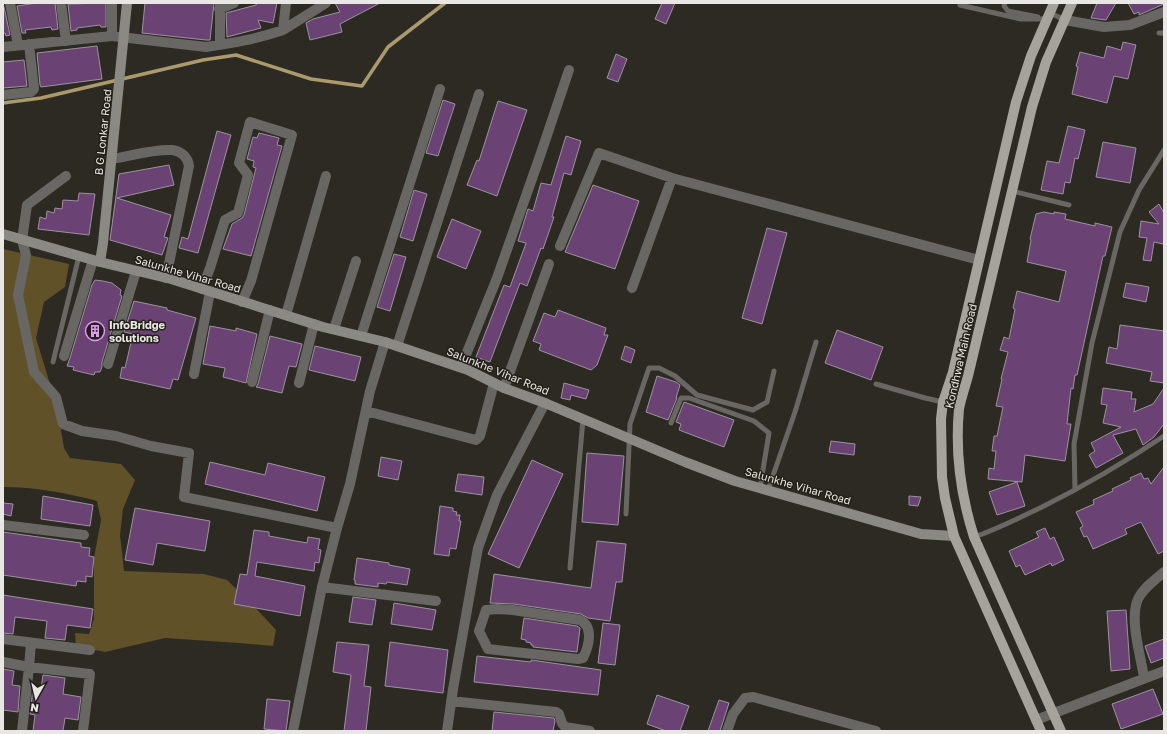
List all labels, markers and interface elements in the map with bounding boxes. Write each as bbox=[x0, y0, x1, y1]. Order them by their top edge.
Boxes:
street label: B G Lonkar Road bbox=[92, 88, 113, 176]
street label: Salunkhe Vihar Road bbox=[134, 252, 243, 295]
street label: Kondhwa Main Road bbox=[942, 302, 979, 409]
place label: InfoBridge solutions bbox=[109, 318, 166, 344]
building icon: InfoBridge solutions bbox=[84, 320, 106, 342]
street label: Salunkhe Vihar Road bbox=[445, 344, 551, 397]
street label: Salunkhe Vihar Road bbox=[744, 464, 853, 507]
north arrow bbox=[16, 678, 56, 718]
text: N bbox=[29, 701, 40, 715]

